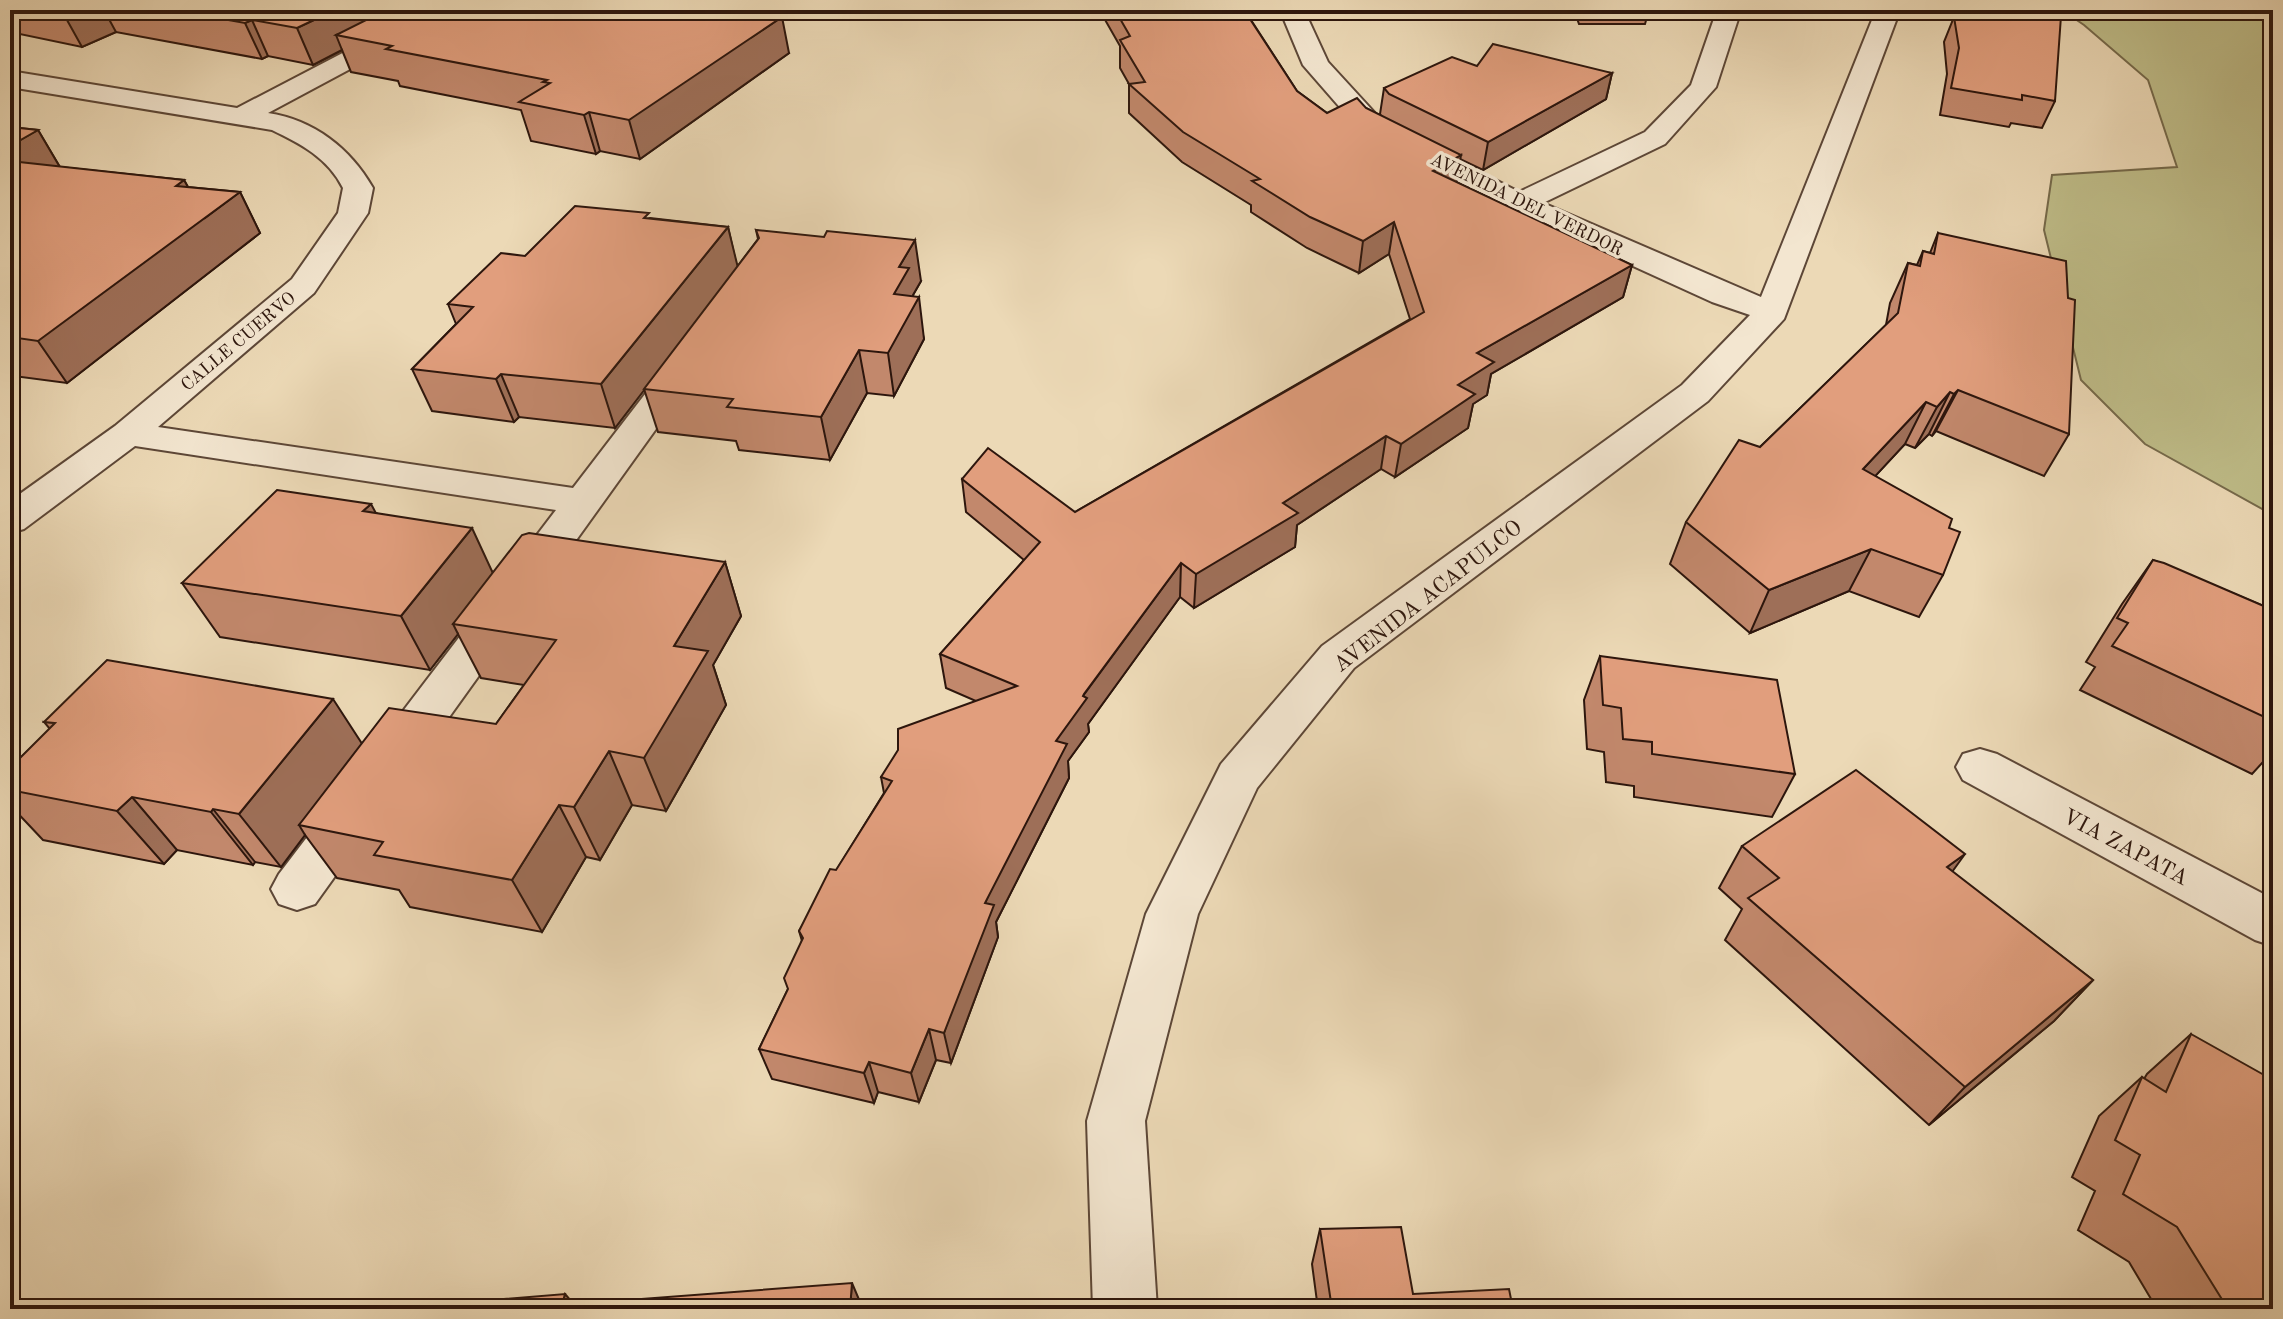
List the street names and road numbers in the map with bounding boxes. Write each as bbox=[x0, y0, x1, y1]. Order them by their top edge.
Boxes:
street label: AVENIDA DEL VERDOR bbox=[1427, 150, 1626, 260]
street label: CALLE CUERVO bbox=[178, 289, 299, 395]
street label: AVENIDA ACAPULCO bbox=[1330, 516, 1527, 677]
street label: VIA ZAPATA bbox=[2059, 805, 2192, 890]

